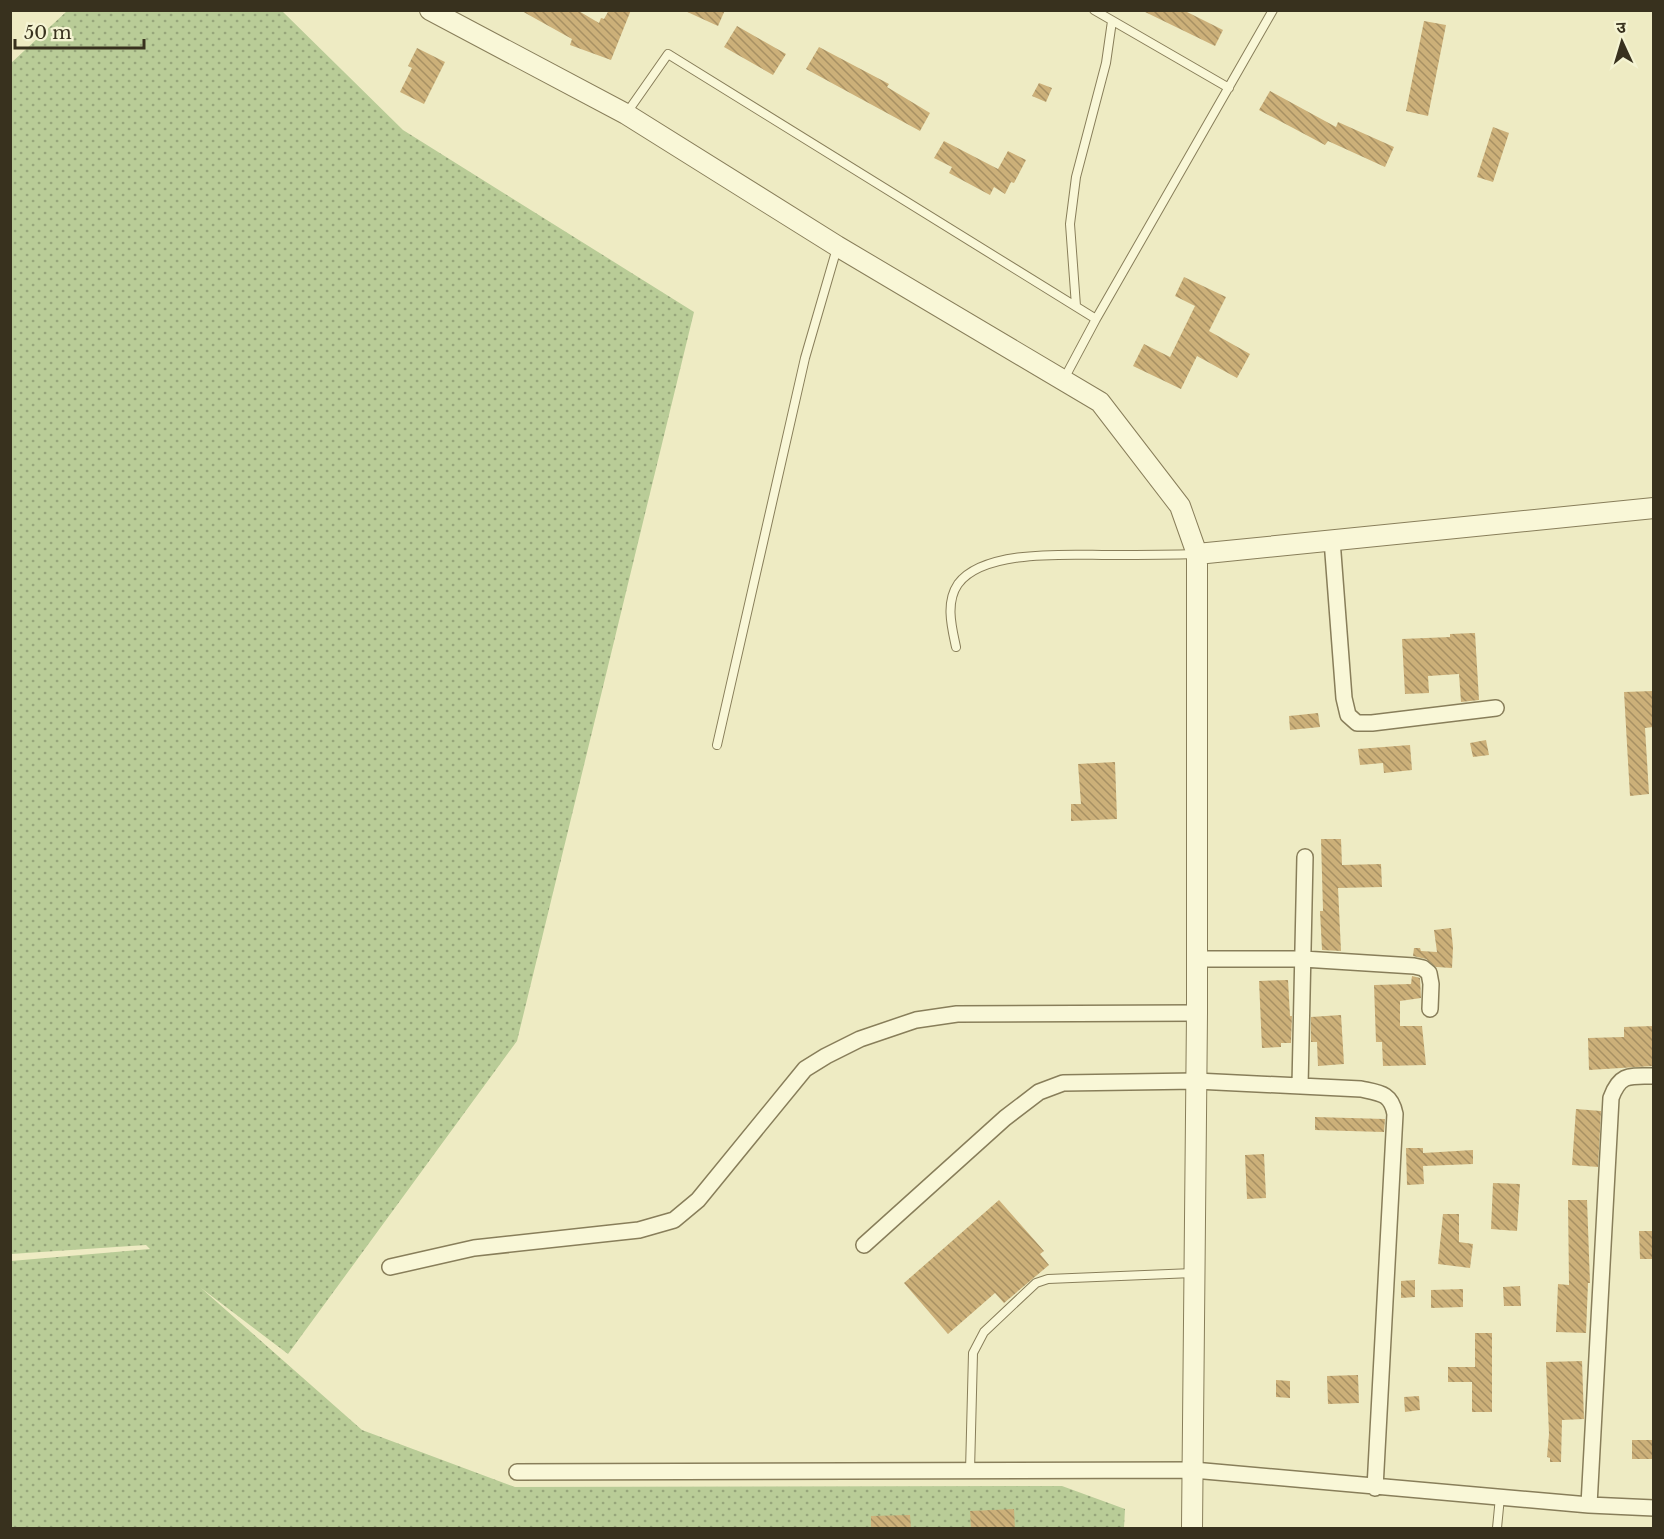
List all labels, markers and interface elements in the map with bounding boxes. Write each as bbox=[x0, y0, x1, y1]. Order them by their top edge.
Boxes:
scale bar bbox=[15, 12, 144, 50]
north arrow bbox=[1592, 12, 1652, 72]
text: उ bbox=[1616, 17, 1627, 37]
text: 50 m bbox=[24, 22, 72, 44]

